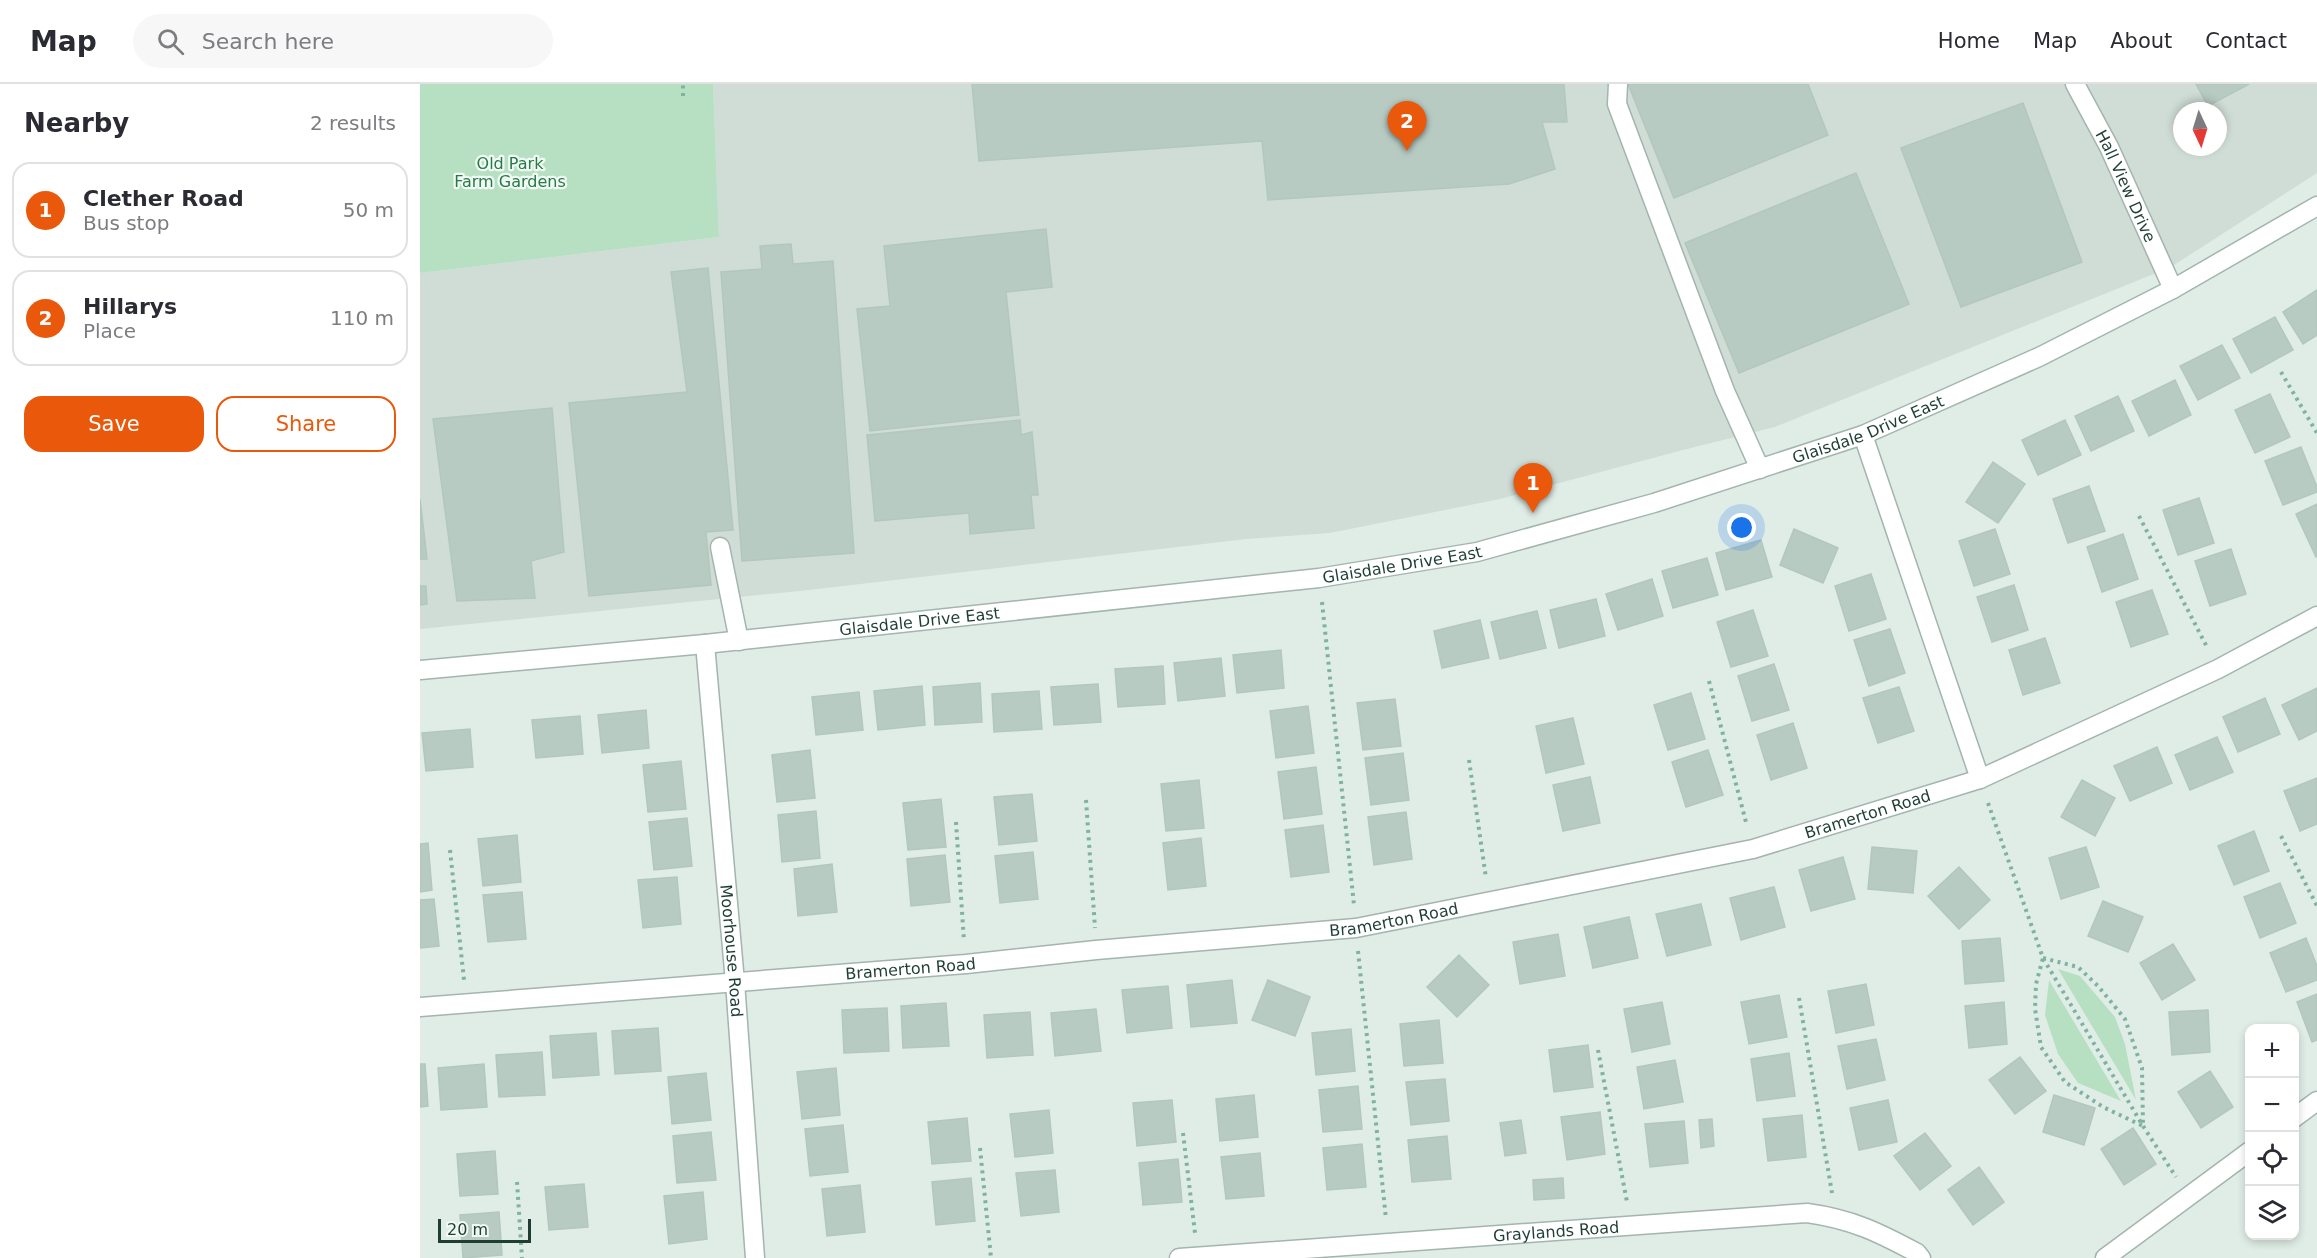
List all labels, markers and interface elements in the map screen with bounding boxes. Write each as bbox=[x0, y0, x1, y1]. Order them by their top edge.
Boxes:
search box bbox=[133, 14, 553, 68]
text: Map bbox=[30, 25, 97, 58]
icon: search bbox=[154, 25, 187, 58]
text: Search here bbox=[202, 29, 334, 54]
text: Home bbox=[1938, 29, 2000, 53]
text: Map bbox=[2033, 29, 2077, 53]
text: About bbox=[2110, 29, 2172, 53]
text: Contact bbox=[2205, 29, 2287, 53]
pin: 2 bbox=[1388, 101, 1426, 151]
north arrow bbox=[2173, 102, 2227, 156]
text: Nearby bbox=[24, 108, 129, 138]
text: 2 results bbox=[310, 111, 396, 135]
street label: Hall View Drive bbox=[2092, 126, 2160, 245]
park label: Old Park Farm Gardens bbox=[454, 154, 566, 191]
text: Clether Road bbox=[83, 186, 244, 211]
text: 1 bbox=[39, 198, 52, 222]
text: 50 m bbox=[343, 198, 394, 222]
text: Bus stop bbox=[83, 211, 169, 235]
text: Hillarys bbox=[83, 294, 177, 319]
text: 2 bbox=[39, 306, 52, 330]
text: 110 m bbox=[330, 306, 394, 330]
text: Place bbox=[83, 319, 136, 343]
street label: Glaisdale Drive East bbox=[1790, 391, 1947, 467]
button: Save bbox=[24, 396, 204, 452]
button: Share bbox=[216, 396, 396, 452]
pin: 1 bbox=[1514, 464, 1552, 513]
your location bbox=[1727, 513, 1756, 542]
street label: Glaisdale Drive East bbox=[1321, 542, 1484, 587]
street label: Glaisdale Drive East bbox=[838, 603, 1001, 639]
street label: Bramerton Road bbox=[1802, 785, 1933, 842]
street label: Moorhouse Road bbox=[717, 884, 747, 1018]
street label: Bramerton Road bbox=[1328, 898, 1460, 940]
street label: Bramerton Road bbox=[844, 954, 977, 983]
map controls bbox=[2245, 1024, 2299, 1240]
button: + bbox=[2245, 1024, 2299, 1078]
button: − bbox=[2245, 1078, 2299, 1132]
button: locate bbox=[2245, 1132, 2299, 1186]
button: layers bbox=[2245, 1186, 2299, 1240]
scale bar bbox=[438, 1216, 531, 1244]
street label: Graylands Road bbox=[1492, 1217, 1620, 1245]
text: 20 m bbox=[447, 1220, 488, 1239]

